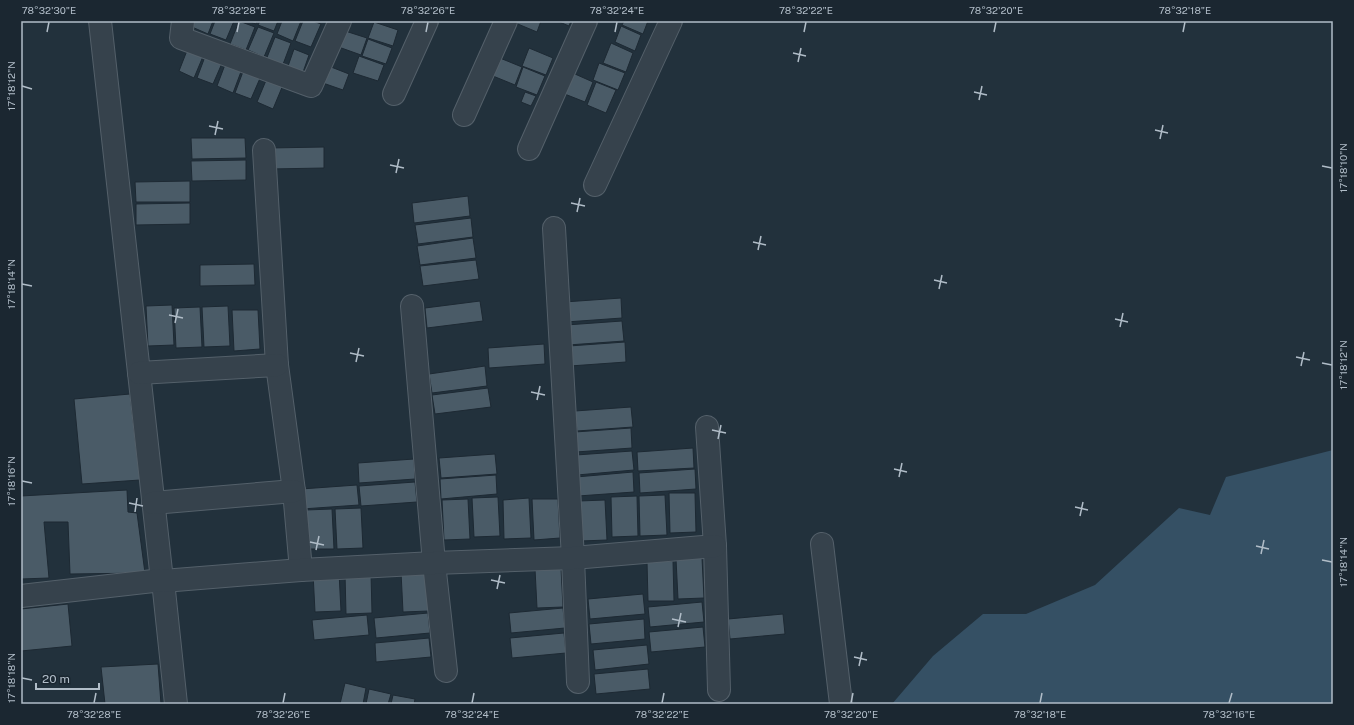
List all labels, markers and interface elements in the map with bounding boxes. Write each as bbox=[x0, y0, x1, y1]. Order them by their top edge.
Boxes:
text: 78°32'30"E bbox=[22, 4, 76, 16]
text: 78°32'28"E bbox=[212, 4, 266, 16]
text: 78°32'26"E bbox=[401, 4, 455, 16]
text: 78°32'24"E bbox=[590, 4, 644, 16]
text: 78°32'22"E bbox=[779, 4, 833, 16]
text: 78°32'20"E bbox=[969, 4, 1023, 16]
text: 78°32'18"E bbox=[1159, 4, 1211, 16]
text: 17°18'12"N bbox=[5, 61, 17, 111]
text: 17°18'10"N bbox=[1337, 143, 1349, 193]
text: 17°18'14"N bbox=[5, 259, 17, 309]
text: 17°18'12"N bbox=[1337, 340, 1349, 390]
text: 17°18'16"N bbox=[5, 456, 17, 506]
text: 17°18'14"N bbox=[1337, 537, 1349, 587]
text: 17°18'18"N bbox=[5, 653, 17, 703]
scale bar bbox=[36, 665, 99, 691]
text: 20 m bbox=[42, 672, 70, 686]
text: 78°32'28"E bbox=[67, 708, 121, 720]
text: 78°32'26"E bbox=[256, 708, 310, 720]
text: 78°32'24"E bbox=[445, 708, 499, 720]
text: 78°32'22"E bbox=[635, 708, 689, 720]
text: 78°32'20"E bbox=[824, 708, 878, 720]
text: 78°32'18"E bbox=[1014, 708, 1066, 720]
text: 78°32'16"E bbox=[1203, 708, 1255, 720]

